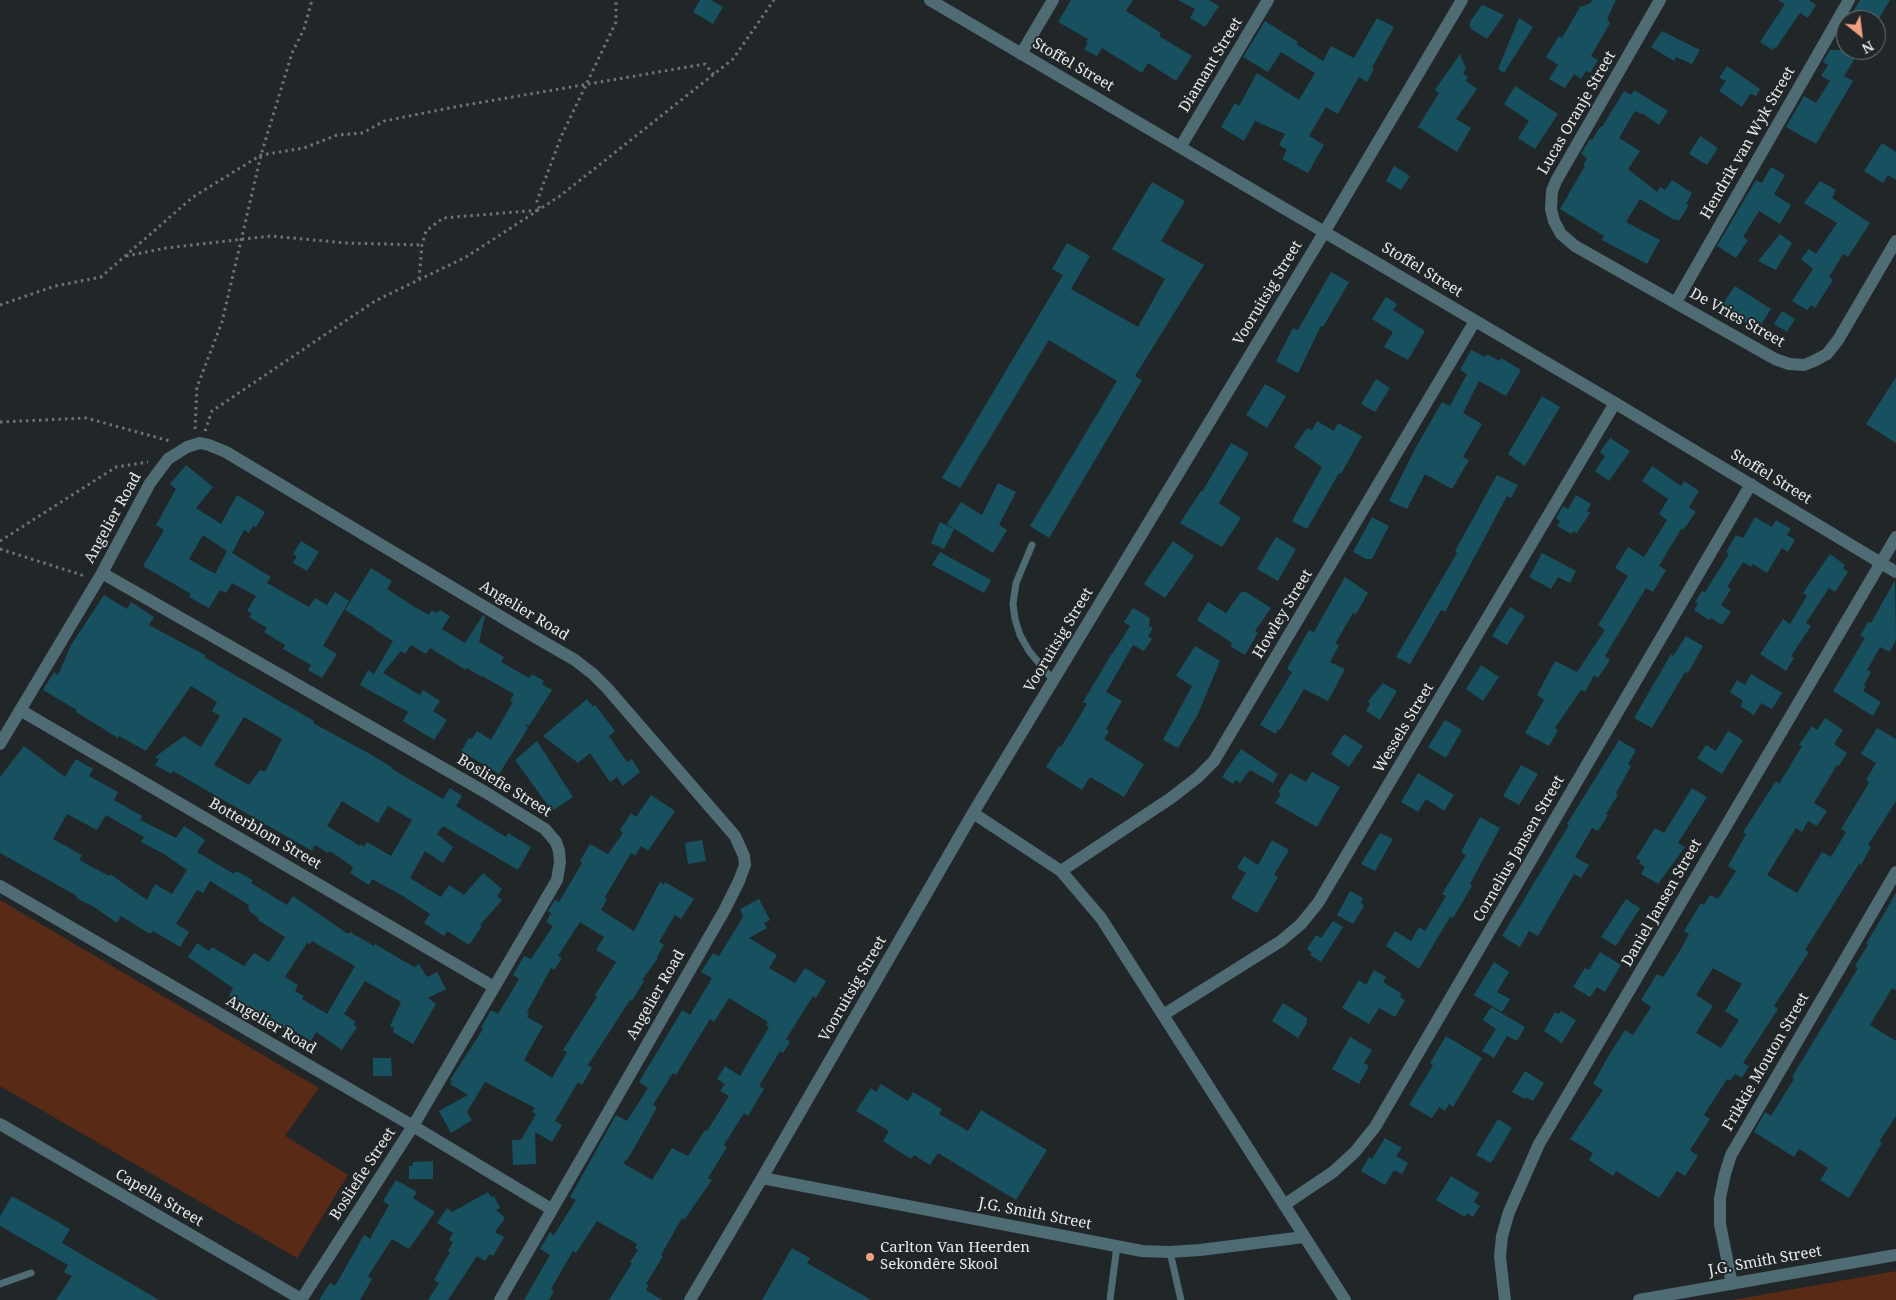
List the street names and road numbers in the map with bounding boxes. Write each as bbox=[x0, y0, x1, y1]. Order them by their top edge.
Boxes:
street label: Diamant Street bbox=[1176, 14, 1246, 116]
street label: Stoffel Street bbox=[1029, 34, 1117, 96]
street label: Lucas Oranje Street bbox=[1534, 48, 1620, 178]
street label: Hendrik van Wyk Street bbox=[1697, 64, 1799, 222]
street label: Vooruitsig Street bbox=[1230, 238, 1306, 348]
street label: Stoffel Street bbox=[1378, 239, 1466, 301]
street label: De Vries Street bbox=[1687, 285, 1787, 351]
street label: Stoffel Street bbox=[1727, 446, 1815, 508]
street label: Angelier Road bbox=[81, 469, 145, 567]
street label: Howley Street bbox=[1249, 566, 1317, 662]
street label: Angelier Road bbox=[476, 577, 572, 645]
street label: Vooruitsig Street bbox=[1021, 585, 1097, 695]
street label: Wessels Street bbox=[1370, 680, 1438, 776]
street label: Bosliefie Street bbox=[454, 751, 554, 821]
street label: Cornelius Jansen Street bbox=[1470, 773, 1568, 925]
street label: Botterblom Street bbox=[206, 795, 324, 873]
street label: Daniel Jansen Street bbox=[1618, 836, 1706, 970]
street label: Vooruitsig Street bbox=[816, 933, 890, 1045]
street label: Angelier Road bbox=[623, 947, 689, 1043]
street label: Frikkie Mouton Street bbox=[1719, 990, 1813, 1134]
street label: Angelier Road bbox=[223, 992, 319, 1058]
street label: Bosliefie Street bbox=[326, 1124, 400, 1224]
street label: Capella Street bbox=[112, 1166, 206, 1230]
street label: J.G. Smith Street bbox=[977, 1194, 1093, 1234]
street label: J.G. Smith Street bbox=[1707, 1242, 1823, 1280]

